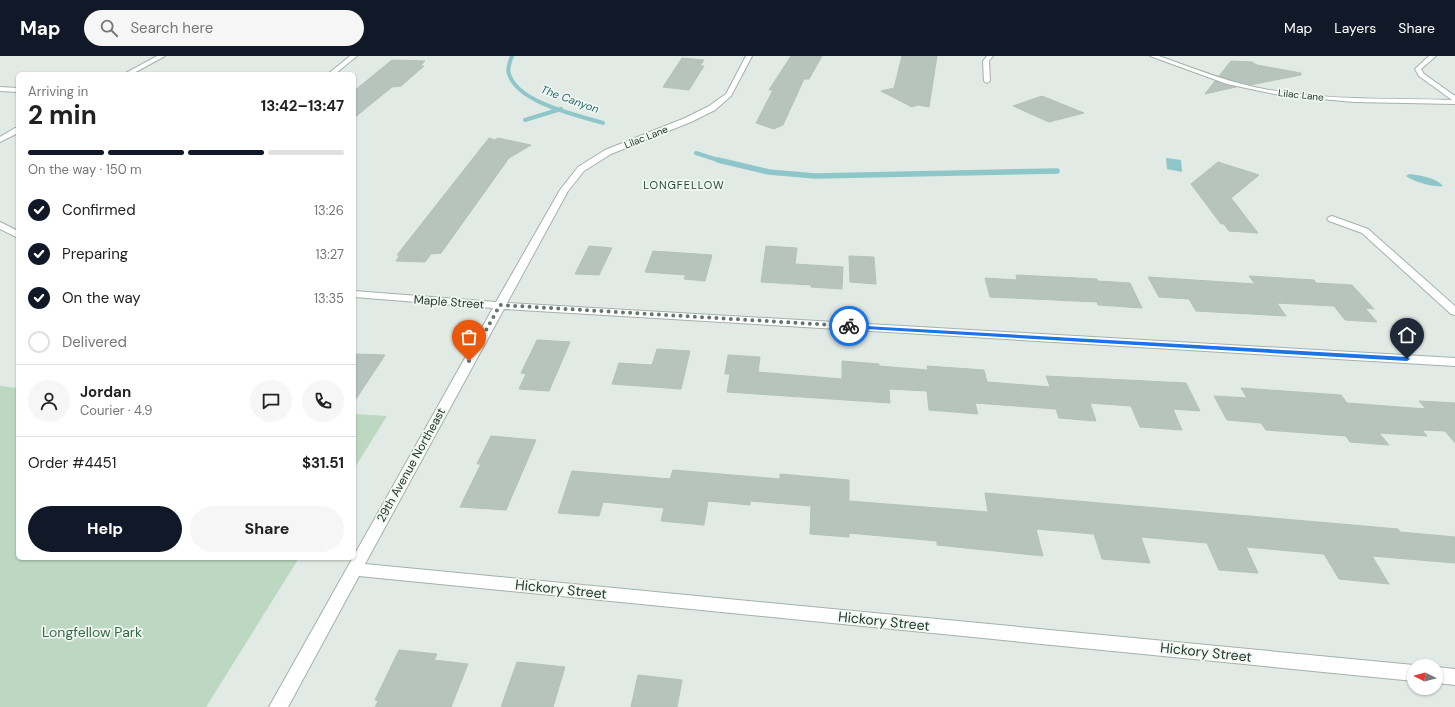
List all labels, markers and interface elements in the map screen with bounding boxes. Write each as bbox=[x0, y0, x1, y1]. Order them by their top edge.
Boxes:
search box bbox=[84, 10, 364, 46]
text: Map bbox=[20, 16, 60, 41]
icon: search bbox=[98, 17, 120, 39]
text: Search here bbox=[130, 18, 213, 38]
text: Map bbox=[1284, 19, 1312, 37]
text: Layers bbox=[1334, 19, 1376, 37]
text: Share bbox=[1398, 19, 1435, 37]
water label: The Canyon bbox=[539, 82, 601, 116]
text: Arriving in bbox=[28, 83, 88, 100]
street label: Lilac Lane bbox=[1278, 86, 1325, 104]
text: 13:42–13:47 bbox=[261, 96, 344, 116]
text: 2 min bbox=[28, 98, 97, 132]
street label: Lilac Lane bbox=[622, 122, 670, 152]
text: On the way · 150 m bbox=[28, 161, 142, 178]
district label: LONGFELLOW bbox=[643, 178, 725, 192]
icon: check bbox=[28, 199, 50, 221]
text: Confirmed bbox=[62, 200, 136, 220]
text: 13:26 bbox=[314, 202, 344, 219]
icon: check bbox=[28, 243, 50, 265]
text: Preparing bbox=[62, 244, 128, 264]
text: 13:27 bbox=[315, 246, 344, 263]
icon: check bbox=[28, 287, 50, 309]
text: On the way bbox=[62, 288, 141, 308]
text: 13:35 bbox=[314, 290, 344, 307]
street label: Maple Street bbox=[413, 292, 485, 312]
courier bbox=[829, 306, 869, 346]
icon: bike bbox=[838, 315, 860, 337]
pin bbox=[1390, 318, 1424, 359]
pin bbox=[452, 320, 486, 361]
icon: home bbox=[1396, 324, 1418, 346]
icon: bag bbox=[458, 326, 480, 348]
text: Delivered bbox=[62, 332, 127, 352]
button: person bbox=[28, 380, 70, 422]
button: chat bbox=[250, 380, 292, 422]
button: phone bbox=[302, 380, 344, 422]
text: Jordan bbox=[80, 382, 131, 402]
text: Courier · 4.9 bbox=[80, 402, 152, 419]
street label: 29th Avenue Northeast bbox=[373, 405, 449, 525]
text: Order #4451 bbox=[28, 453, 116, 473]
text: $31.51 bbox=[302, 453, 344, 473]
button: Help bbox=[28, 506, 182, 552]
button: Share bbox=[190, 506, 344, 552]
street label: Hickory Street bbox=[514, 575, 608, 603]
street label: Hickory Street bbox=[837, 607, 931, 635]
park label: Longfellow Park bbox=[42, 623, 142, 641]
street label: Hickory Street bbox=[1159, 638, 1253, 666]
north arrow bbox=[1407, 659, 1443, 695]
map controls bbox=[1407, 659, 1443, 695]

